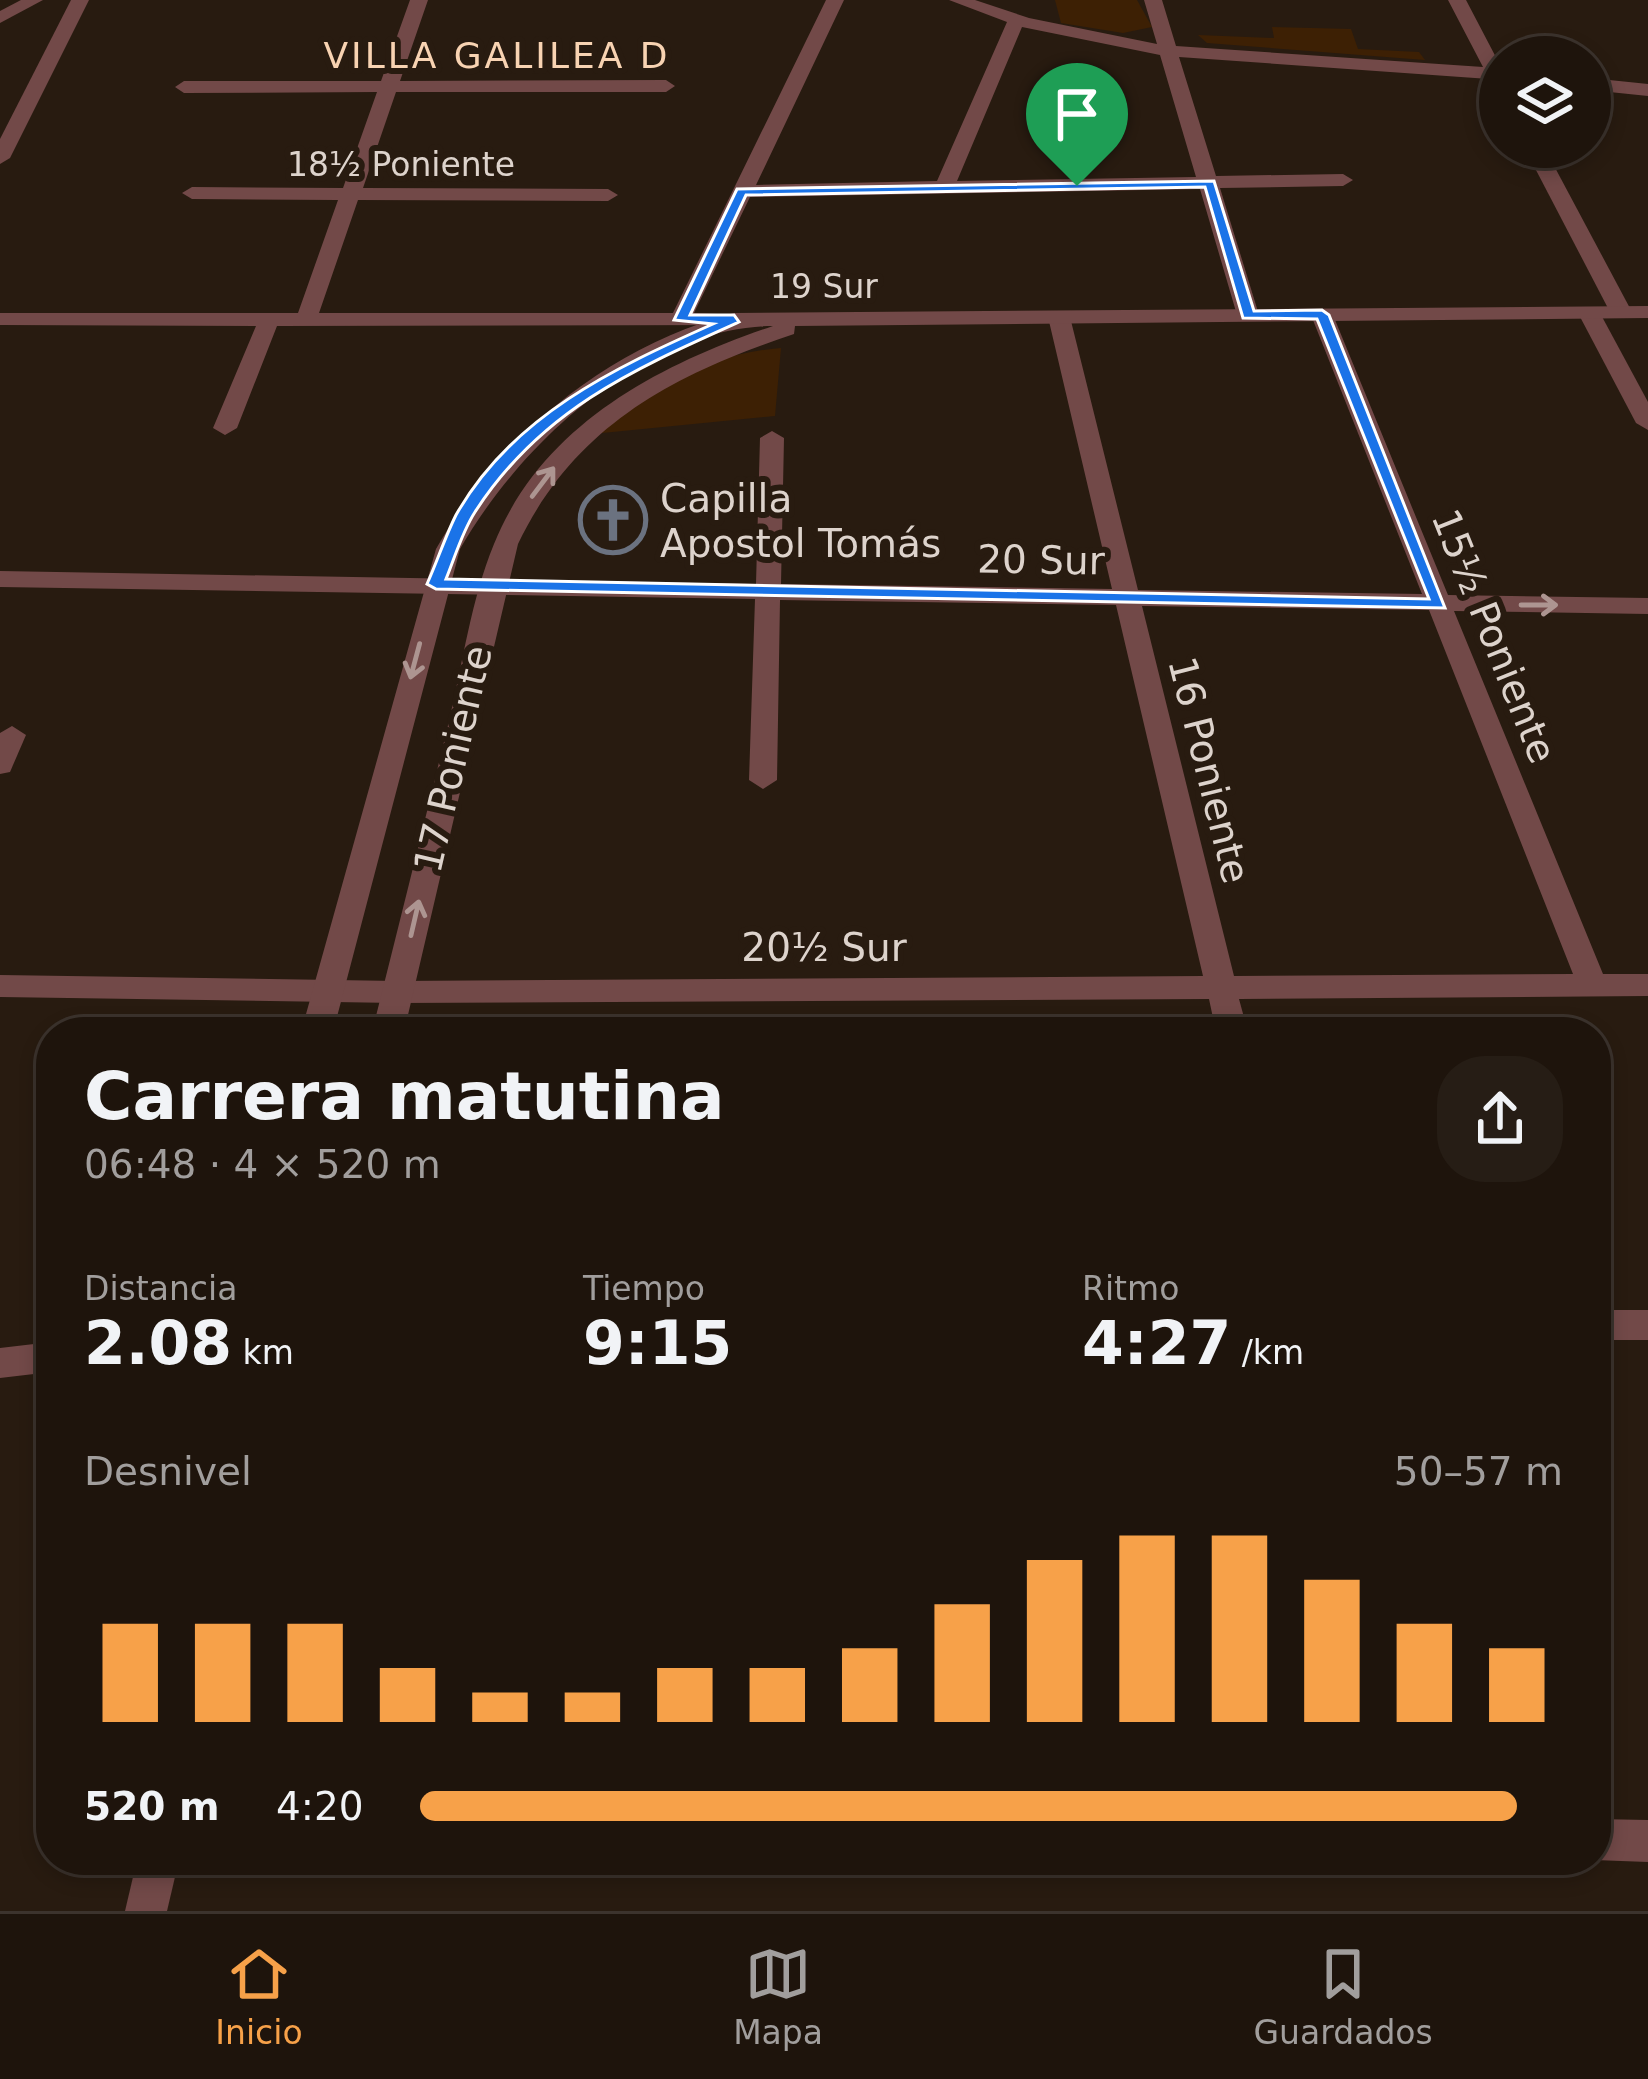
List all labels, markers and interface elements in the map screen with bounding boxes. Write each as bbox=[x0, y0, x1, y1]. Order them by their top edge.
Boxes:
district label: VILLA GALILEA D bbox=[323, 35, 671, 76]
map controls bbox=[1479, 36, 1611, 168]
button: layers bbox=[1479, 36, 1611, 168]
pin bbox=[1026, 63, 1128, 186]
icon: arrive bbox=[1044, 81, 1110, 147]
street label: 18½ Poniente bbox=[287, 145, 515, 184]
street label: 19 Sur bbox=[770, 267, 878, 306]
one-way arrow bbox=[529, 466, 555, 499]
place label: Capilla Apostol Tomás bbox=[660, 476, 941, 566]
church icon: Capilla Apostol Tomás bbox=[578, 485, 648, 555]
street label: 15½ Poniente bbox=[1423, 503, 1565, 769]
street label: 20 Sur bbox=[977, 536, 1106, 584]
one-way arrow bbox=[1519, 594, 1558, 616]
one-way arrow bbox=[403, 641, 425, 679]
street label: 17 Poniente bbox=[405, 641, 501, 877]
street label: 16 Poniente bbox=[1159, 652, 1259, 888]
one-way arrow bbox=[405, 900, 427, 938]
street label: 20½ Sur bbox=[741, 925, 908, 970]
button: share bbox=[1437, 1056, 1563, 1182]
text: Carrera matutina bbox=[84, 1058, 724, 1135]
text: 06:48 · 4 × 520 m bbox=[84, 1142, 441, 1187]
text: Distancia bbox=[84, 1269, 237, 1308]
text: Tiempo bbox=[583, 1269, 705, 1308]
text: Ritmo bbox=[1082, 1269, 1179, 1308]
text: 2.08 bbox=[84, 1308, 232, 1378]
text: 9:15 bbox=[583, 1308, 732, 1378]
text: 4:27 bbox=[1082, 1308, 1231, 1378]
text: km bbox=[232, 1333, 294, 1372]
text: /km bbox=[1231, 1333, 1304, 1372]
text: Desnivel bbox=[84, 1449, 252, 1494]
text: 50–57 m bbox=[1394, 1449, 1563, 1494]
text: 520 m bbox=[84, 1784, 220, 1829]
text: 4:20 bbox=[276, 1784, 364, 1829]
tab: Inicio bbox=[215, 1941, 303, 2052]
tab: Mapa bbox=[733, 1941, 823, 2052]
tab: Guardados bbox=[1254, 1941, 1433, 2052]

